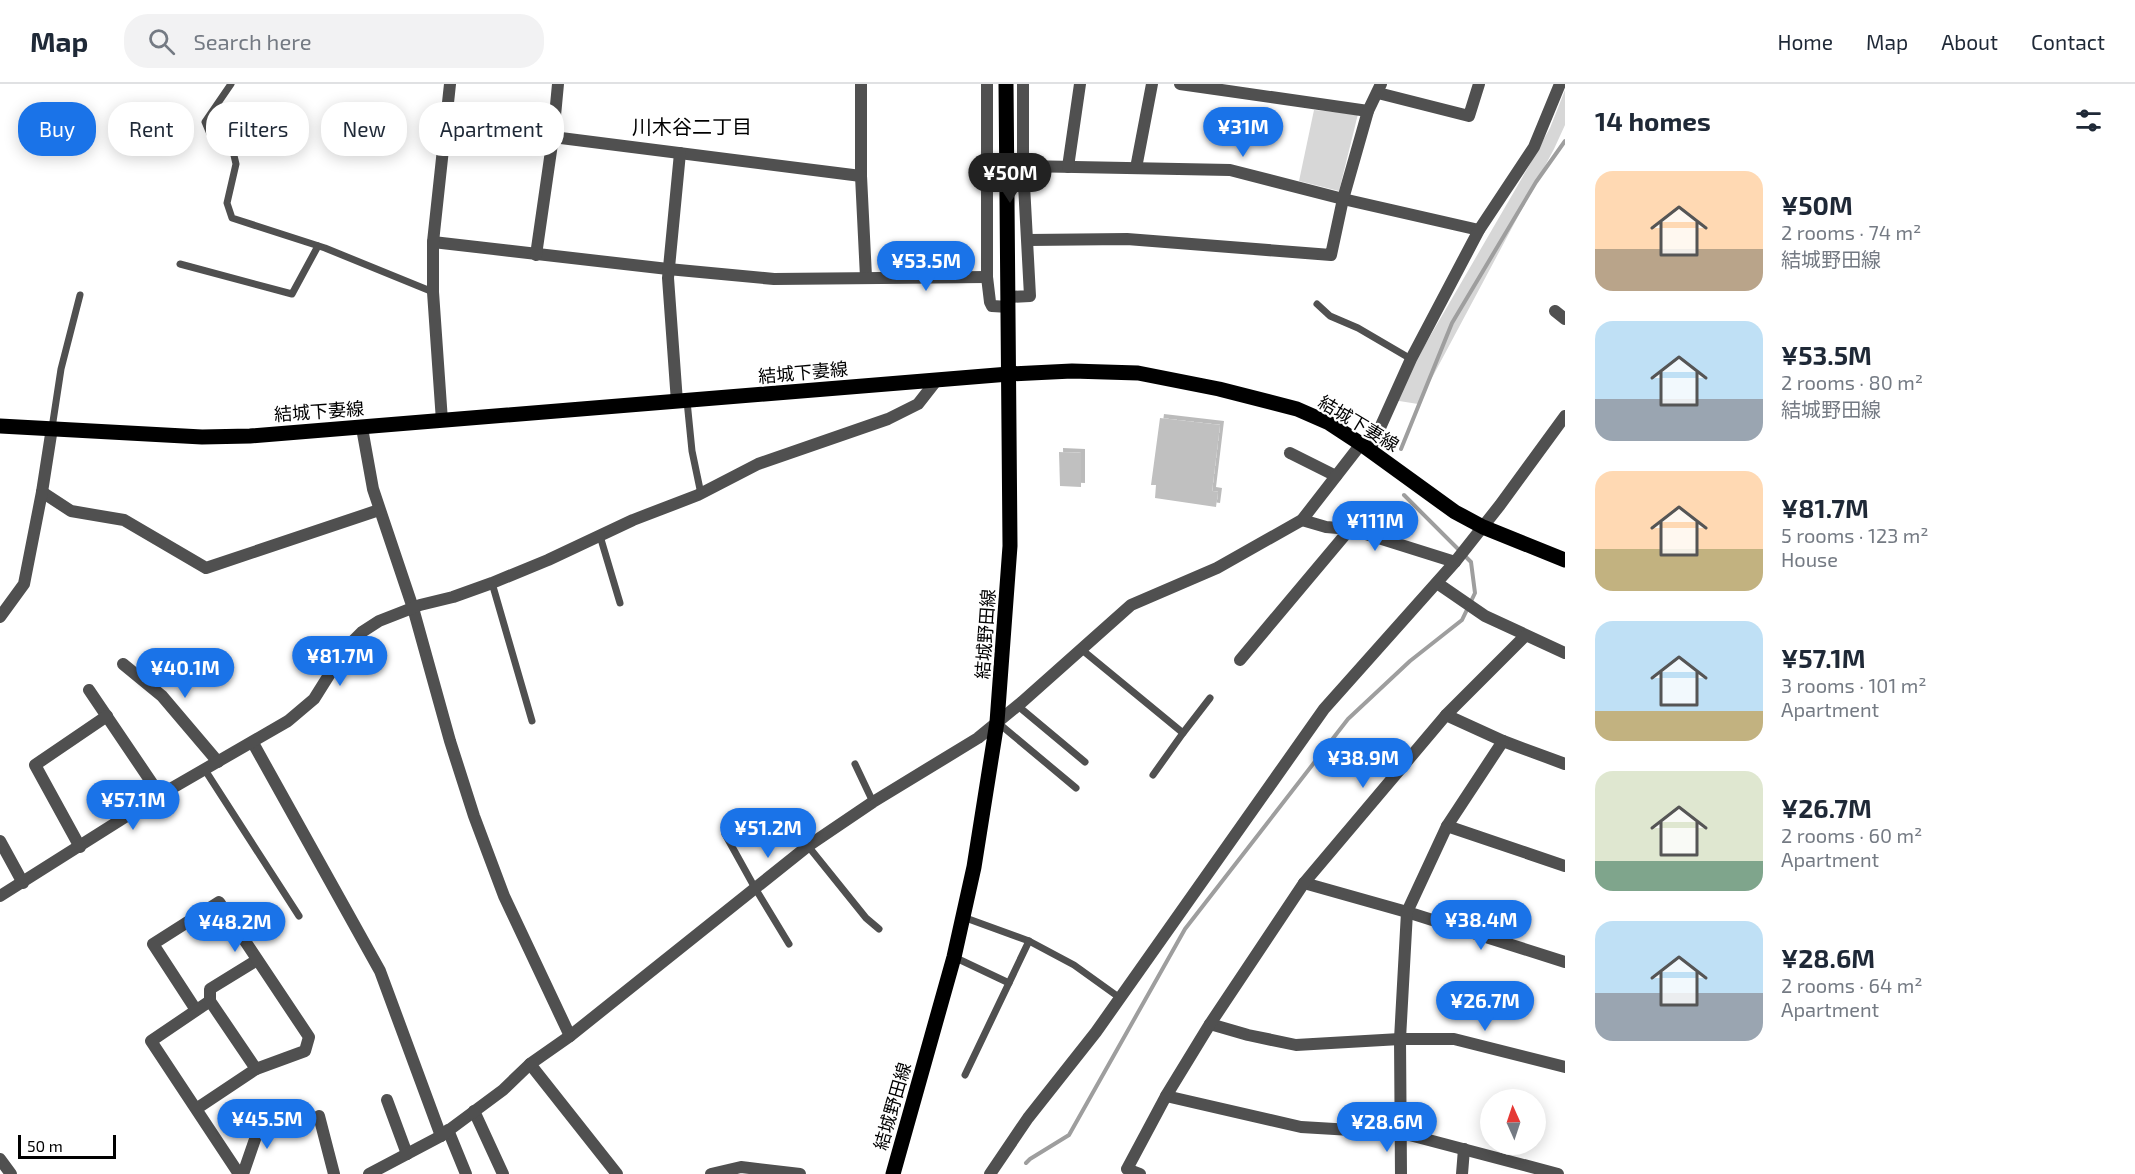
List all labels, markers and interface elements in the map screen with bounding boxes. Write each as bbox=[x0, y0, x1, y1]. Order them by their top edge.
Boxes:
search box bbox=[124, 14, 544, 68]
text: Map bbox=[30, 24, 88, 58]
icon: search bbox=[145, 25, 178, 58]
text: Search here bbox=[193, 28, 312, 54]
text: Home bbox=[1777, 29, 1833, 54]
text: Map bbox=[1866, 29, 1908, 54]
text: About bbox=[1941, 29, 1998, 54]
text: Contact bbox=[2031, 29, 2105, 54]
chip: Buy bbox=[18, 102, 96, 156]
chip: Rent bbox=[108, 102, 194, 156]
chip: Filters bbox=[206, 102, 309, 156]
chip: New bbox=[321, 102, 407, 156]
chip: Apartment bbox=[419, 102, 564, 156]
icon: filters bbox=[2072, 104, 2105, 137]
text: 14 homes bbox=[1595, 105, 1711, 136]
pin: ¥31M bbox=[1207, 107, 1279, 158]
district label: 川木谷二丁目 bbox=[632, 114, 752, 138]
text: ¥31M bbox=[1217, 114, 1269, 138]
pin: ¥50M bbox=[974, 153, 1046, 204]
text: ¥50M bbox=[982, 160, 1038, 184]
text: ¥50M bbox=[1781, 189, 1853, 220]
icon: home bbox=[1643, 195, 1715, 267]
text: 2 rooms · 74 m² bbox=[1781, 220, 1921, 244]
pin: ¥53.5M bbox=[877, 241, 975, 292]
text: 結城野田線 bbox=[1781, 247, 1881, 271]
text: ¥53.5M bbox=[891, 248, 961, 272]
text: ¥53.5M bbox=[1781, 339, 1872, 370]
icon: home bbox=[1643, 345, 1715, 417]
street label: 結城下妻線 bbox=[757, 357, 849, 387]
text: 2 rooms · 80 m² bbox=[1781, 370, 1923, 394]
street label: 結城下妻線 bbox=[1315, 390, 1403, 456]
street label: 結城下妻線 bbox=[273, 397, 365, 425]
text: 結城野田線 bbox=[1781, 397, 1881, 421]
text: ¥81.7M bbox=[1781, 492, 1869, 523]
icon: home bbox=[1643, 495, 1715, 567]
pin: ¥111M bbox=[1333, 501, 1417, 552]
text: ¥111M bbox=[1346, 508, 1404, 532]
text: 5 rooms · 123 m² bbox=[1781, 523, 1929, 547]
text: House bbox=[1781, 547, 1838, 571]
street label: 結城野田線 bbox=[971, 588, 999, 680]
pin: ¥81.7M bbox=[291, 636, 389, 687]
text: ¥57.1M bbox=[1781, 642, 1866, 673]
text: ¥81.7M bbox=[306, 643, 374, 667]
icon: home bbox=[1643, 645, 1715, 717]
pin: ¥40.1M bbox=[136, 648, 234, 699]
text: ¥40.1M bbox=[150, 655, 220, 679]
text: 3 rooms · 101 m² bbox=[1781, 673, 1927, 697]
text: Apartment bbox=[1781, 697, 1879, 721]
pin: ¥38.9M bbox=[1314, 738, 1412, 789]
text: ¥38.9M bbox=[1327, 745, 1399, 769]
pin: ¥57.1M bbox=[84, 780, 182, 831]
text: ¥57.1M bbox=[101, 787, 166, 811]
text: ¥26.7M bbox=[1781, 792, 1872, 823]
icon: home bbox=[1643, 795, 1715, 867]
pin: ¥51.2M bbox=[719, 808, 817, 859]
text: ¥51.2M bbox=[734, 815, 802, 839]
text: 2 rooms · 60 m² bbox=[1781, 823, 1922, 847]
text: Apartment bbox=[1781, 847, 1879, 871]
pin: ¥38.4M bbox=[1432, 900, 1530, 951]
pin: ¥48.2M bbox=[186, 902, 284, 953]
text: ¥38.4M bbox=[1445, 907, 1517, 931]
text: ¥48.2M bbox=[198, 909, 272, 933]
text: ¥28.6M bbox=[1781, 942, 1875, 973]
icon: home bbox=[1643, 945, 1715, 1017]
text: 2 rooms · 64 m² bbox=[1781, 973, 1923, 997]
pin: ¥26.7M bbox=[1436, 981, 1534, 1032]
text: ¥26.7M bbox=[1450, 988, 1520, 1012]
text: Apartment bbox=[1781, 997, 1879, 1021]
street label: 結城野田線 bbox=[869, 1060, 915, 1152]
north arrow bbox=[1480, 1089, 1546, 1155]
map controls bbox=[1480, 1089, 1546, 1155]
pin: ¥45.5M bbox=[218, 1099, 316, 1150]
pin: ¥28.6M bbox=[1338, 1102, 1436, 1153]
text: ¥45.5M bbox=[231, 1106, 303, 1130]
text: ¥28.6M bbox=[1351, 1109, 1423, 1133]
scale bar bbox=[18, 1132, 116, 1160]
text: 50 m bbox=[27, 1136, 63, 1155]

